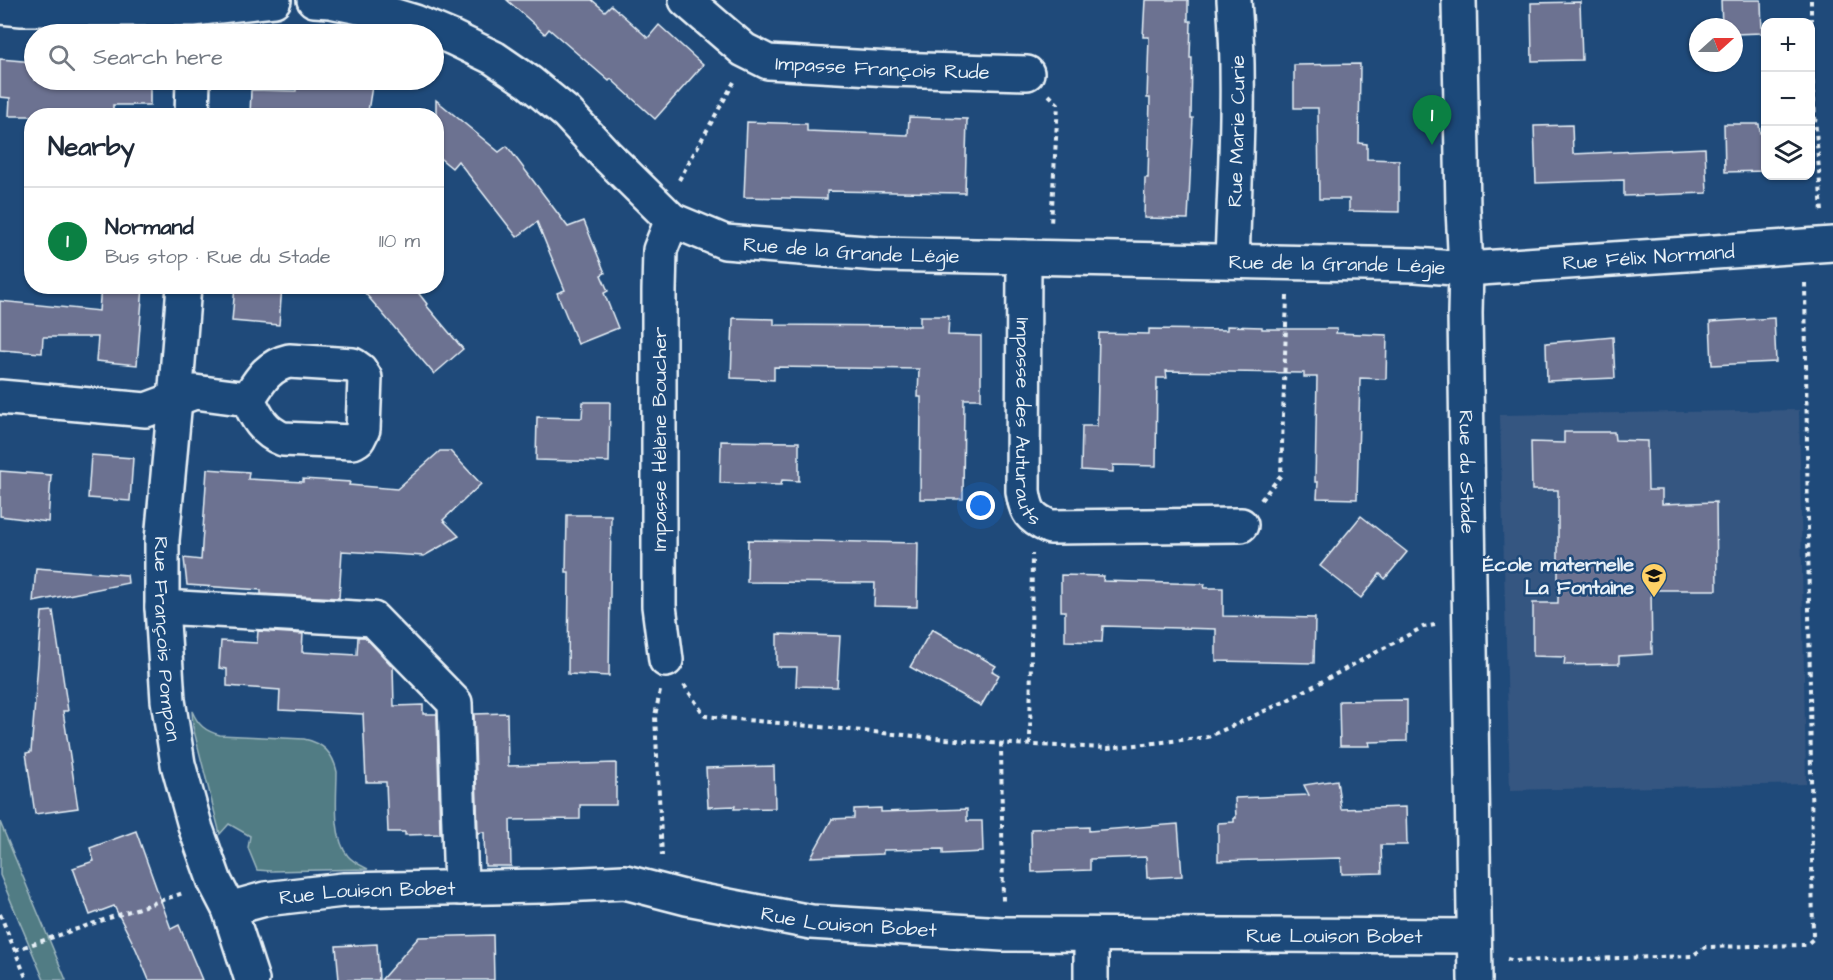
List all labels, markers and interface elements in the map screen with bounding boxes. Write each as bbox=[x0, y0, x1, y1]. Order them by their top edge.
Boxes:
north arrow bbox=[1689, 18, 1743, 72]
map controls bbox=[1761, 18, 1815, 180]
button: + bbox=[1761, 18, 1815, 72]
search box bbox=[24, 24, 444, 90]
icon: search bbox=[45, 41, 78, 74]
text: Search here bbox=[93, 42, 223, 73]
street label: Impasse François Rude bbox=[774, 49, 990, 87]
street label: Rue Marie Curie bbox=[1221, 55, 1252, 208]
button: − bbox=[1761, 72, 1815, 126]
pin: 1 bbox=[1412, 96, 1452, 145]
button: layers bbox=[1761, 126, 1815, 180]
text: Nearby bbox=[48, 129, 135, 165]
text: Normand bbox=[105, 212, 194, 243]
text: 1 bbox=[66, 227, 69, 255]
text: 110 m bbox=[379, 227, 420, 255]
street label: Rue de la Grande Légie bbox=[742, 230, 960, 271]
street label: Rue Félix Normand bbox=[1562, 238, 1736, 277]
text: Bus stop · Rue du Stade bbox=[105, 243, 331, 271]
street label: Rue de la Grande Légie bbox=[1228, 248, 1447, 282]
street label: Impasse des Auturauts bbox=[1008, 318, 1047, 533]
street label: Impasse Hélène Boucher bbox=[646, 327, 674, 551]
street label: Rue du Stade bbox=[1451, 410, 1481, 534]
your location bbox=[966, 491, 995, 520]
street label: Rue François Pompon bbox=[147, 536, 187, 743]
place label: École maternelle La Fontaine bbox=[1483, 551, 1634, 602]
school or university icon: École maternelle La Fontaine bbox=[1639, 561, 1669, 599]
street label: Rue Louison Bobet bbox=[278, 875, 456, 912]
street label: Rue Louison Bobet bbox=[758, 900, 937, 945]
street label: Rue Louison Bobet bbox=[1246, 922, 1423, 951]

